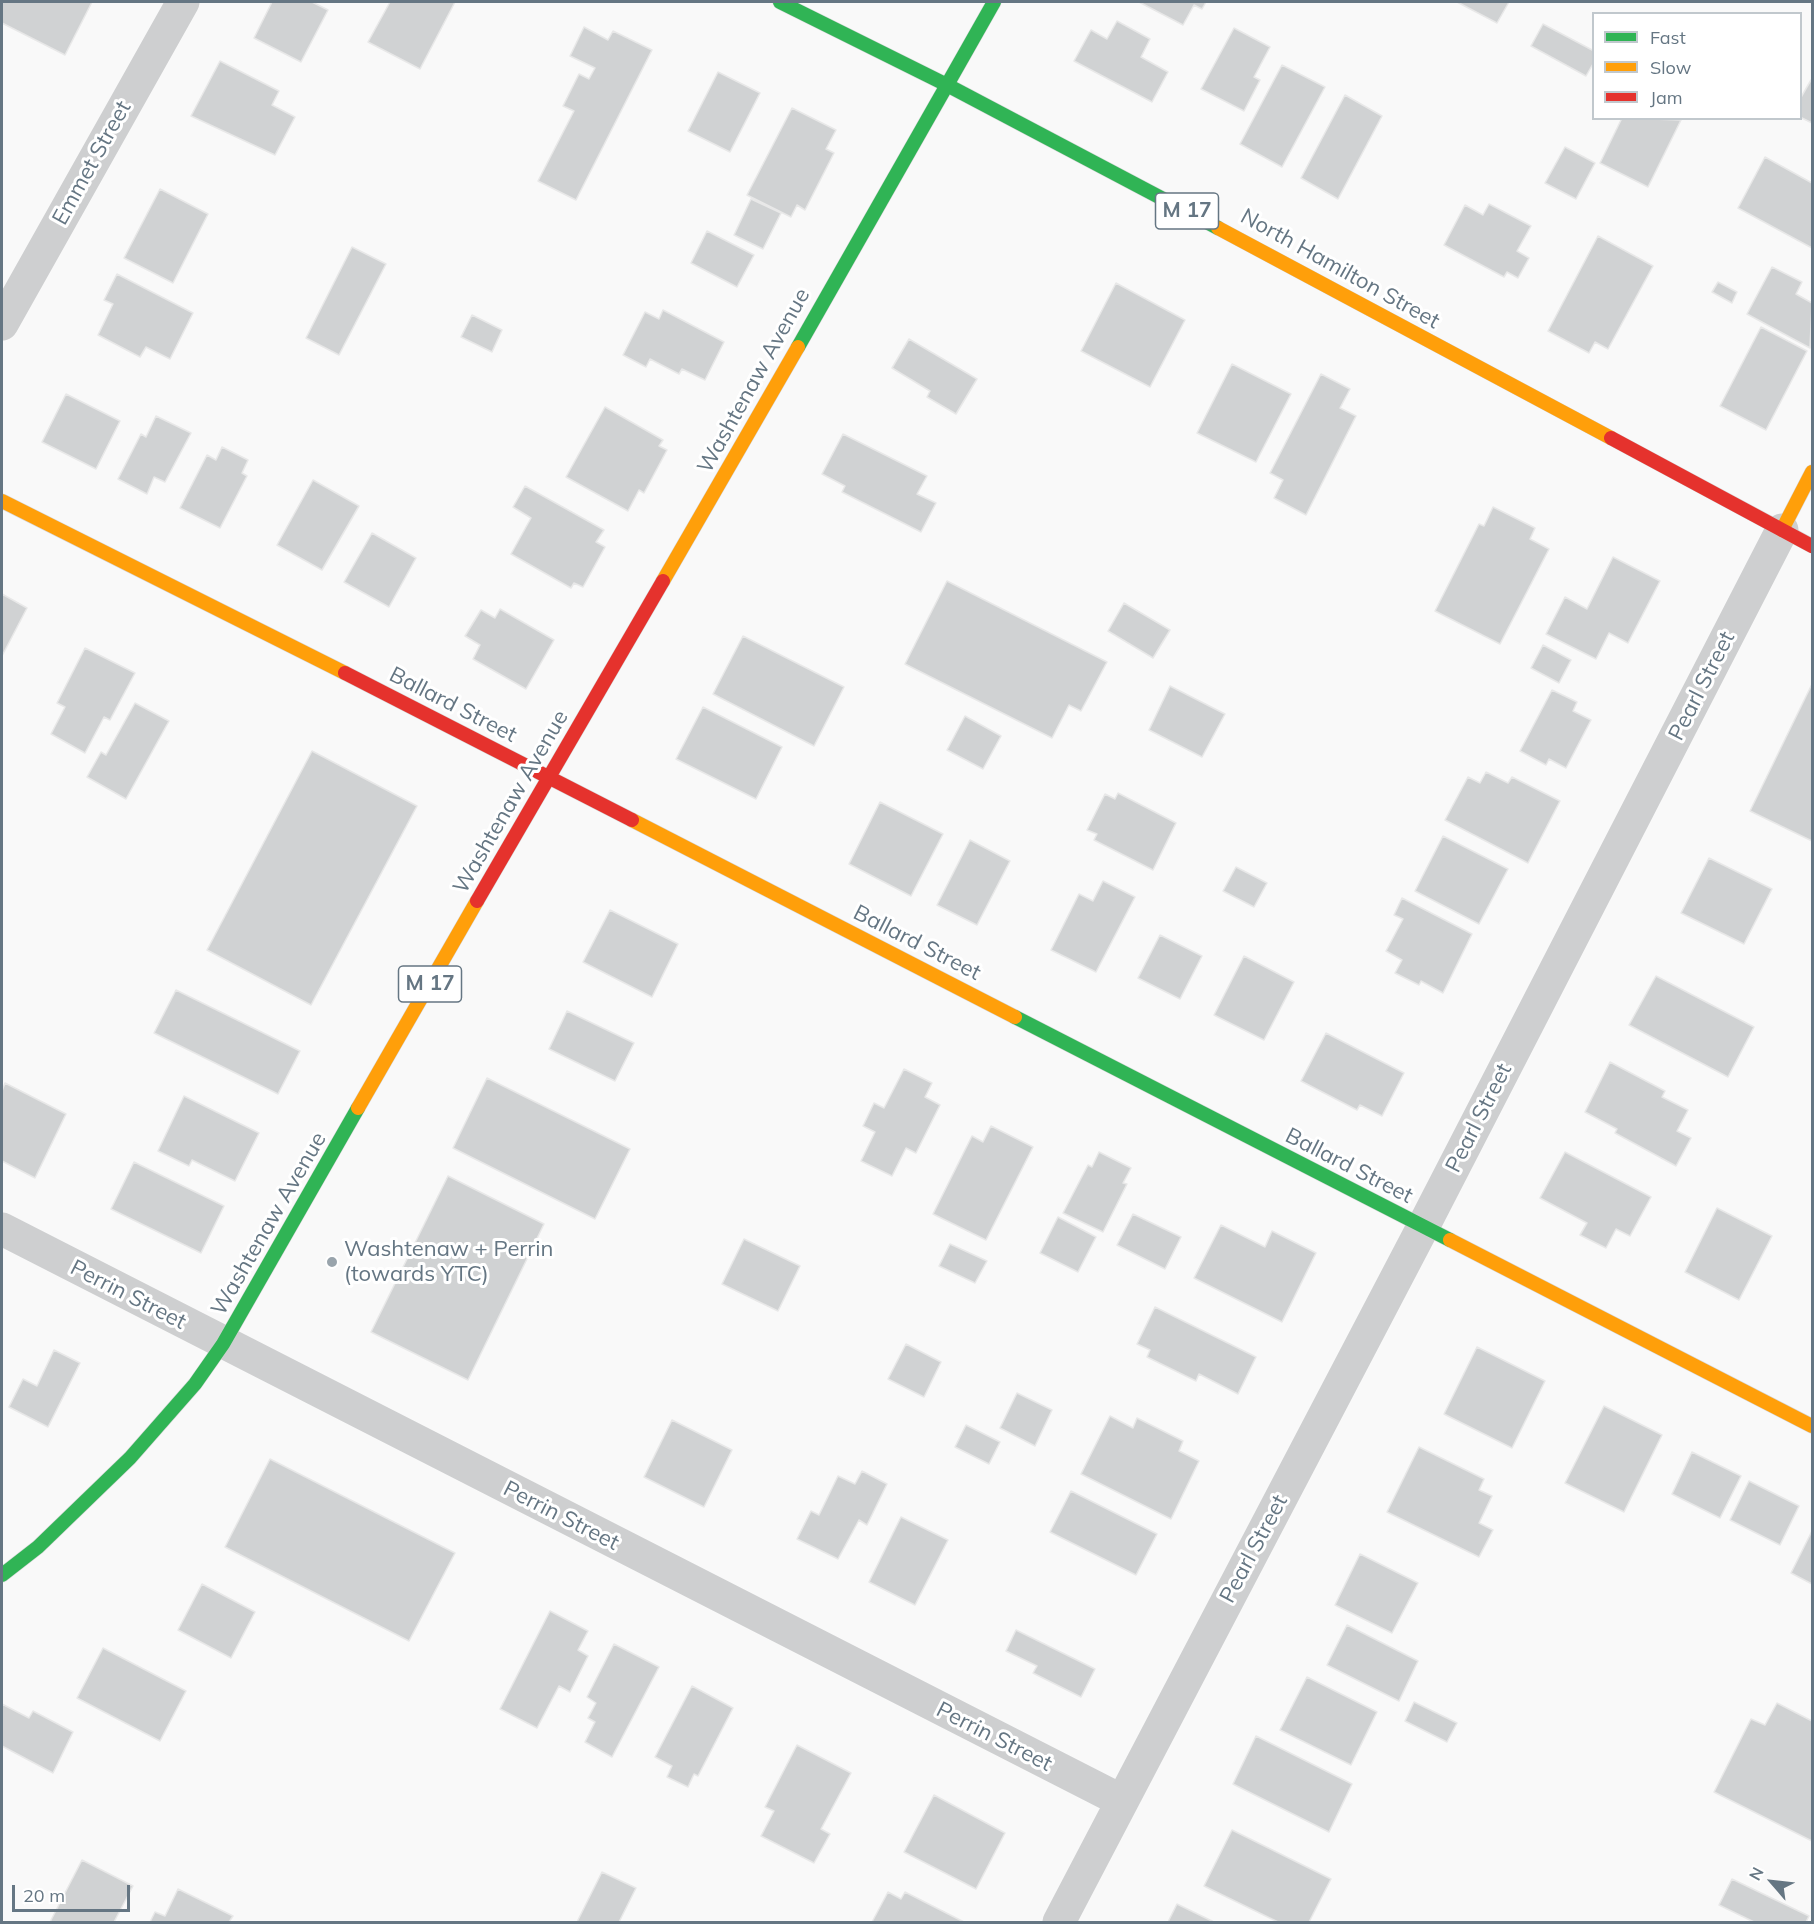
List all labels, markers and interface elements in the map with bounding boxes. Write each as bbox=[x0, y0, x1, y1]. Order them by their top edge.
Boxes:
legend bbox=[1592, 12, 1802, 120]
text: Fast bbox=[1650, 26, 1686, 49]
text: Slow bbox=[1650, 56, 1691, 79]
text: Jam bbox=[1650, 86, 1683, 109]
street label: Emmet Street bbox=[47, 96, 137, 230]
road number: M 17 bbox=[1156, 193, 1218, 229]
street label: North Hamilton Street bbox=[1236, 203, 1444, 335]
street label: Washtenaw Avenue bbox=[692, 284, 816, 478]
street label: Pearl Street bbox=[1663, 627, 1741, 745]
street label: Ballard Street bbox=[385, 662, 521, 748]
street label: Washtenaw Avenue bbox=[448, 706, 574, 898]
street label: Ballard Street bbox=[849, 900, 985, 986]
road number: M 17 bbox=[398, 966, 462, 1002]
street label: Pearl Street bbox=[1440, 1059, 1518, 1177]
street label: Ballard Street bbox=[1281, 1123, 1417, 1209]
street label: Washtenaw Avenue bbox=[206, 1128, 332, 1320]
place label: Washtenaw + Perrin (towards YTC) bbox=[344, 1236, 553, 1288]
street label: Perrin Street bbox=[66, 1255, 190, 1335]
marker: Washtenaw + Perrin (towards YTC) bbox=[325, 1255, 339, 1269]
street label: Perrin Street bbox=[499, 1476, 623, 1556]
street label: Pearl Street bbox=[1214, 1490, 1294, 1608]
street label: Perrin Street bbox=[932, 1697, 1056, 1777]
north arrow bbox=[1742, 1852, 1802, 1912]
text: N bbox=[1744, 1864, 1768, 1884]
scale bar bbox=[15, 1873, 134, 1911]
text: 20 m bbox=[23, 1884, 65, 1907]

